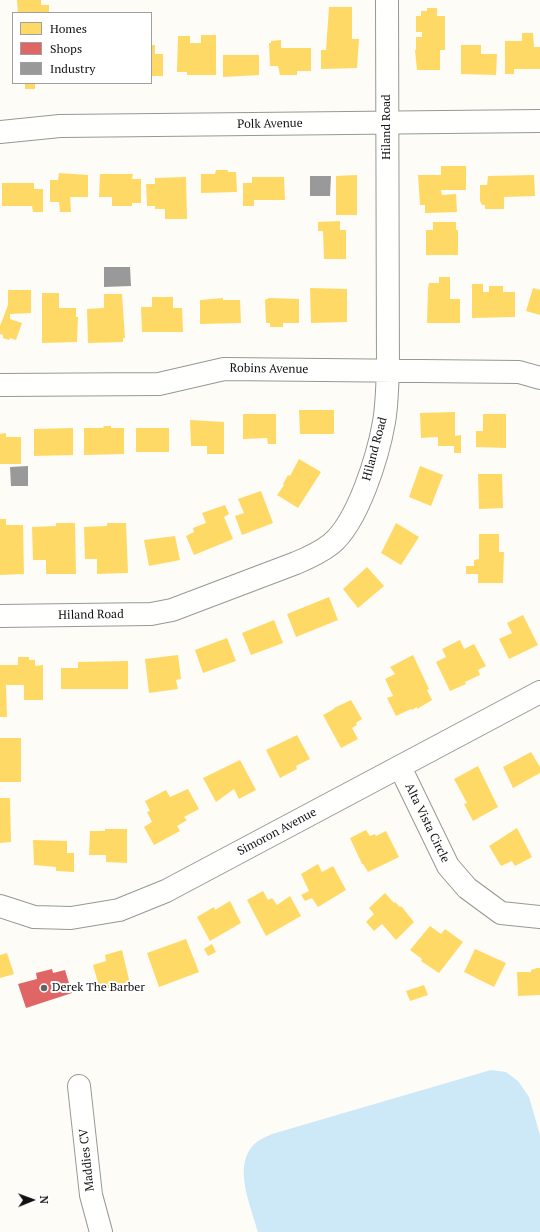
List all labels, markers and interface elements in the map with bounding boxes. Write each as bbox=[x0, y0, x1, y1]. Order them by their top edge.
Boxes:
legend bbox=[12, 12, 152, 84]
text: Homes bbox=[50, 21, 87, 36]
text: Shops bbox=[50, 41, 82, 56]
text: Industry bbox=[50, 61, 95, 76]
street label: Hiland Road bbox=[380, 94, 394, 160]
street label: Polk Avenue bbox=[237, 116, 303, 132]
street label: Robins Avenue bbox=[230, 361, 308, 377]
street label: Hiland Road bbox=[360, 416, 390, 482]
street label: Hiland Road bbox=[58, 607, 124, 623]
street label: Alta Vista Circle bbox=[401, 781, 453, 865]
street label: Simoron Avenue bbox=[235, 805, 319, 859]
place label: Derek The Barber bbox=[52, 981, 145, 995]
marker: Derek The Barber bbox=[39, 983, 49, 993]
street label: Maddies CV bbox=[77, 1128, 97, 1192]
north arrow bbox=[12, 1180, 52, 1220]
text: N bbox=[37, 1195, 51, 1204]

